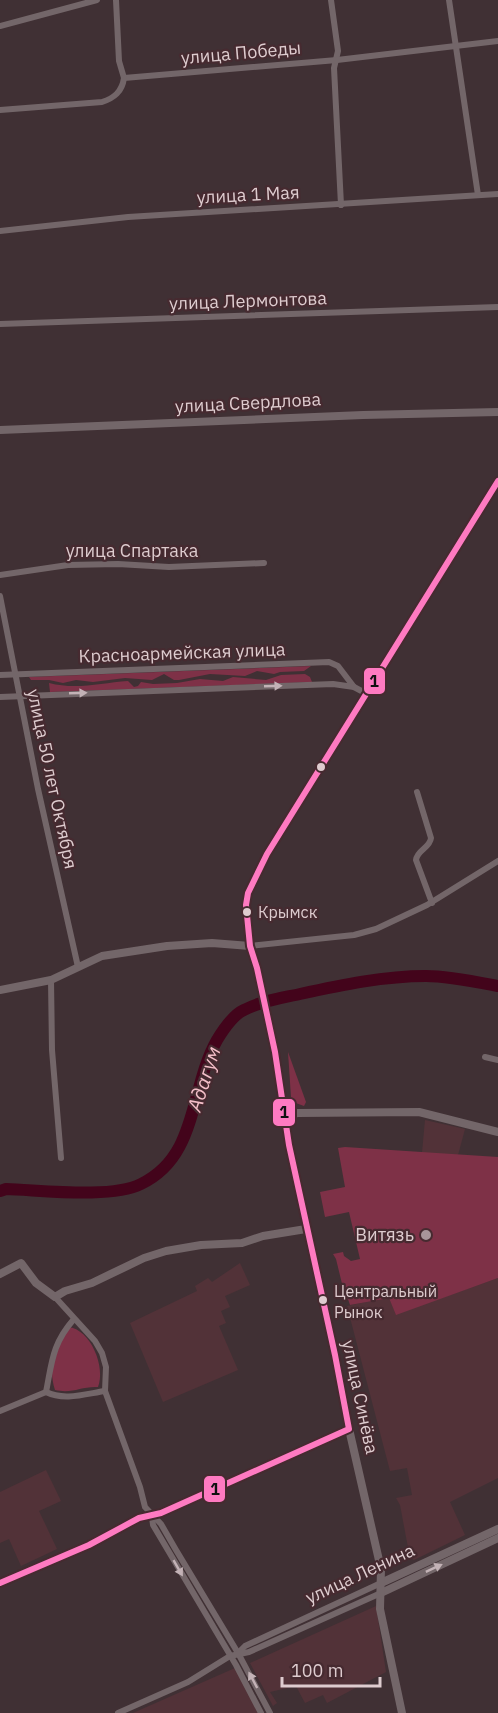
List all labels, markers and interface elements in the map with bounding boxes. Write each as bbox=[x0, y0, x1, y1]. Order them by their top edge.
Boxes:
street label: улица Победы bbox=[180, 36, 302, 69]
street label: улица 1 Мая bbox=[196, 180, 300, 209]
street label: улица Лермонтова bbox=[169, 286, 328, 315]
street label: улица Свердлова bbox=[174, 387, 322, 418]
street label: улица Спартака bbox=[66, 539, 199, 562]
street label: Красноармейская улица bbox=[78, 637, 286, 668]
line badge: 1 bbox=[363, 667, 386, 695]
text: 1 bbox=[369, 671, 379, 691]
one-way arrow bbox=[264, 681, 283, 691]
street label: улица 50 лет Октября bbox=[22, 687, 83, 871]
one-way arrow bbox=[69, 689, 88, 698]
unlabelled marker bbox=[315, 761, 327, 773]
place label: Крымск bbox=[258, 902, 318, 922]
marker: Крымск bbox=[241, 906, 253, 918]
water label: Адагум bbox=[180, 1043, 227, 1116]
line badge: 1 bbox=[272, 1098, 296, 1127]
text: 1 bbox=[279, 1102, 289, 1122]
place label: Витязь bbox=[355, 1223, 414, 1246]
marker: Витязь bbox=[419, 1228, 433, 1242]
place label: Центральный Рынок bbox=[334, 1281, 437, 1322]
marker: Центральный Рынок bbox=[317, 1294, 329, 1306]
street label: улица Синёва bbox=[337, 1338, 384, 1456]
line badge: 1 bbox=[203, 1475, 226, 1503]
text: 1 bbox=[210, 1479, 220, 1499]
street label: улица Ленина bbox=[302, 1538, 418, 1609]
one-way arrow bbox=[173, 1560, 183, 1577]
one-way arrow bbox=[425, 1564, 442, 1573]
scale bar bbox=[282, 1650, 380, 1688]
text: 100 m bbox=[291, 1659, 343, 1682]
one-way arrow bbox=[248, 1671, 258, 1688]

